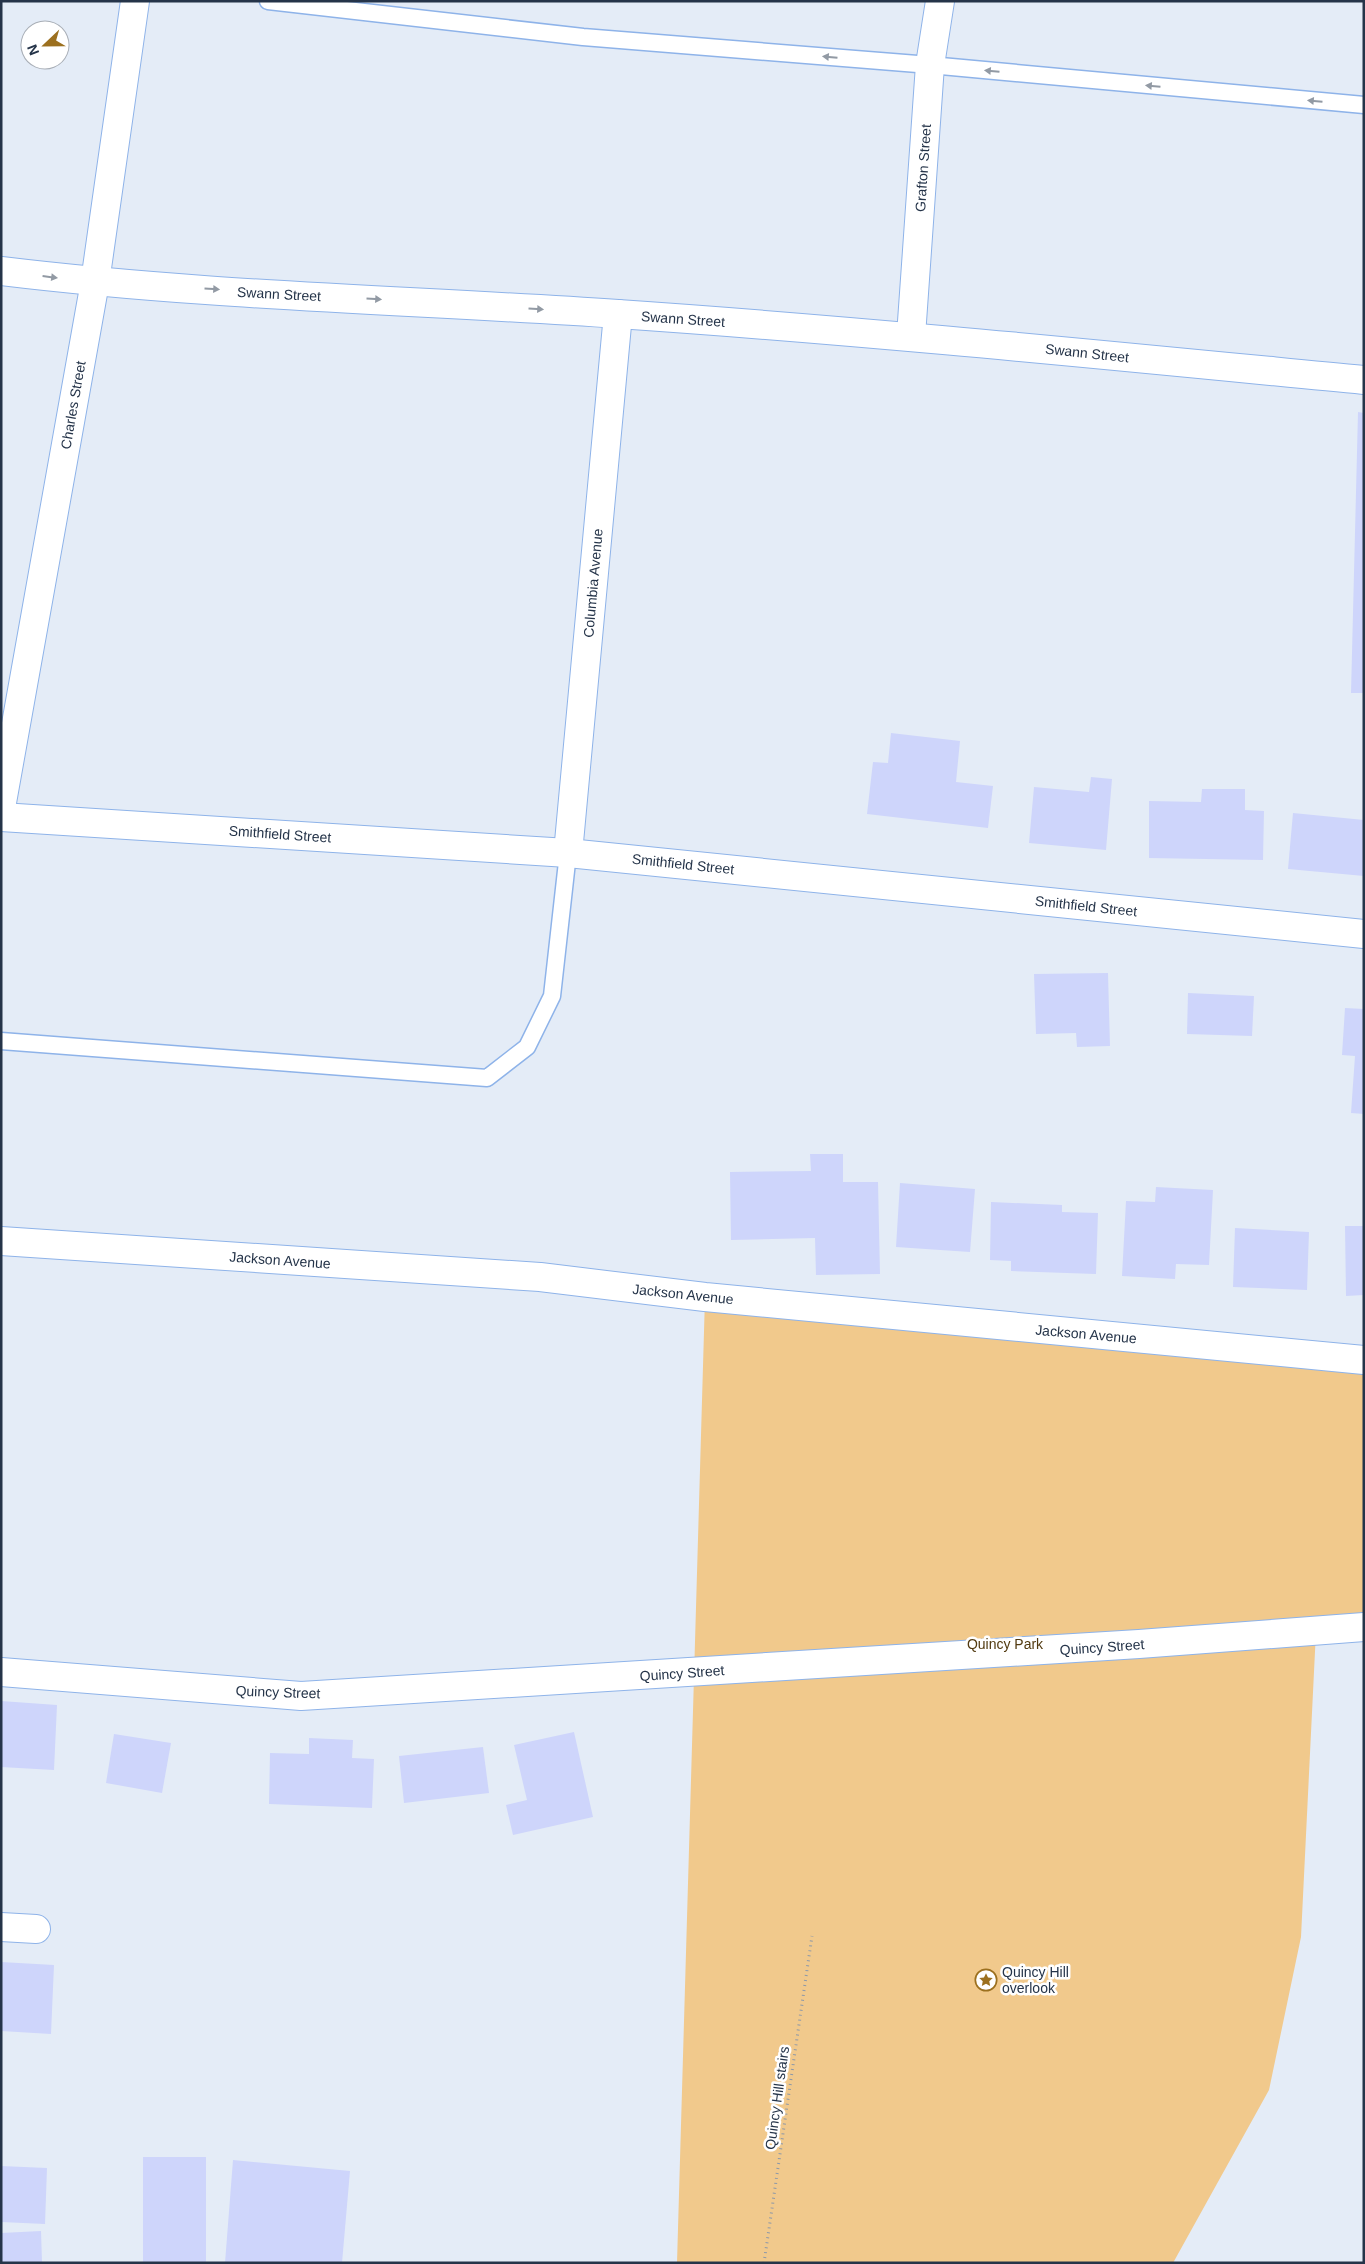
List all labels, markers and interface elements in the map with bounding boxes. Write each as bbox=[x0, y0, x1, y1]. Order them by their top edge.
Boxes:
north arrow bbox=[20, 20, 70, 70]
text: N bbox=[24, 42, 42, 58]
one-way arrow bbox=[821, 53, 837, 61]
one-way arrow bbox=[983, 67, 999, 75]
one-way arrow bbox=[1145, 82, 1161, 90]
one-way arrow bbox=[1307, 97, 1323, 105]
street label: Grafton Street bbox=[912, 123, 934, 212]
one-way arrow bbox=[42, 273, 58, 281]
street label: Swann Street bbox=[237, 284, 321, 304]
one-way arrow bbox=[204, 286, 220, 294]
one-way arrow bbox=[366, 296, 382, 304]
one-way arrow bbox=[528, 306, 544, 314]
street label: Swann Street bbox=[641, 308, 726, 330]
street label: Swann Street bbox=[1044, 341, 1130, 365]
street label: Charles Street bbox=[57, 359, 89, 450]
street label: Columbia Avenue bbox=[580, 528, 606, 638]
street label: Smithfield Street bbox=[228, 822, 332, 846]
street label: Smithfield Street bbox=[631, 851, 735, 877]
street label: Smithfield Street bbox=[1034, 893, 1138, 919]
street label: Jackson Avenue bbox=[229, 1248, 331, 1272]
street label: Jackson Avenue bbox=[632, 1281, 735, 1307]
street label: Jackson Avenue bbox=[1035, 1322, 1138, 1346]
park label: Quincy Park bbox=[967, 1636, 1044, 1652]
street label: Quincy Street bbox=[1059, 1636, 1145, 1658]
street label: Quincy Street bbox=[639, 1662, 725, 1684]
street label: Quincy Street bbox=[235, 1683, 321, 1701]
place label: Quincy Hill overlook bbox=[1002, 1964, 1069, 1996]
place icon: Quincy Hill overlook bbox=[974, 1968, 998, 1992]
street label: Quincy Hill stairs bbox=[762, 2045, 792, 2151]

